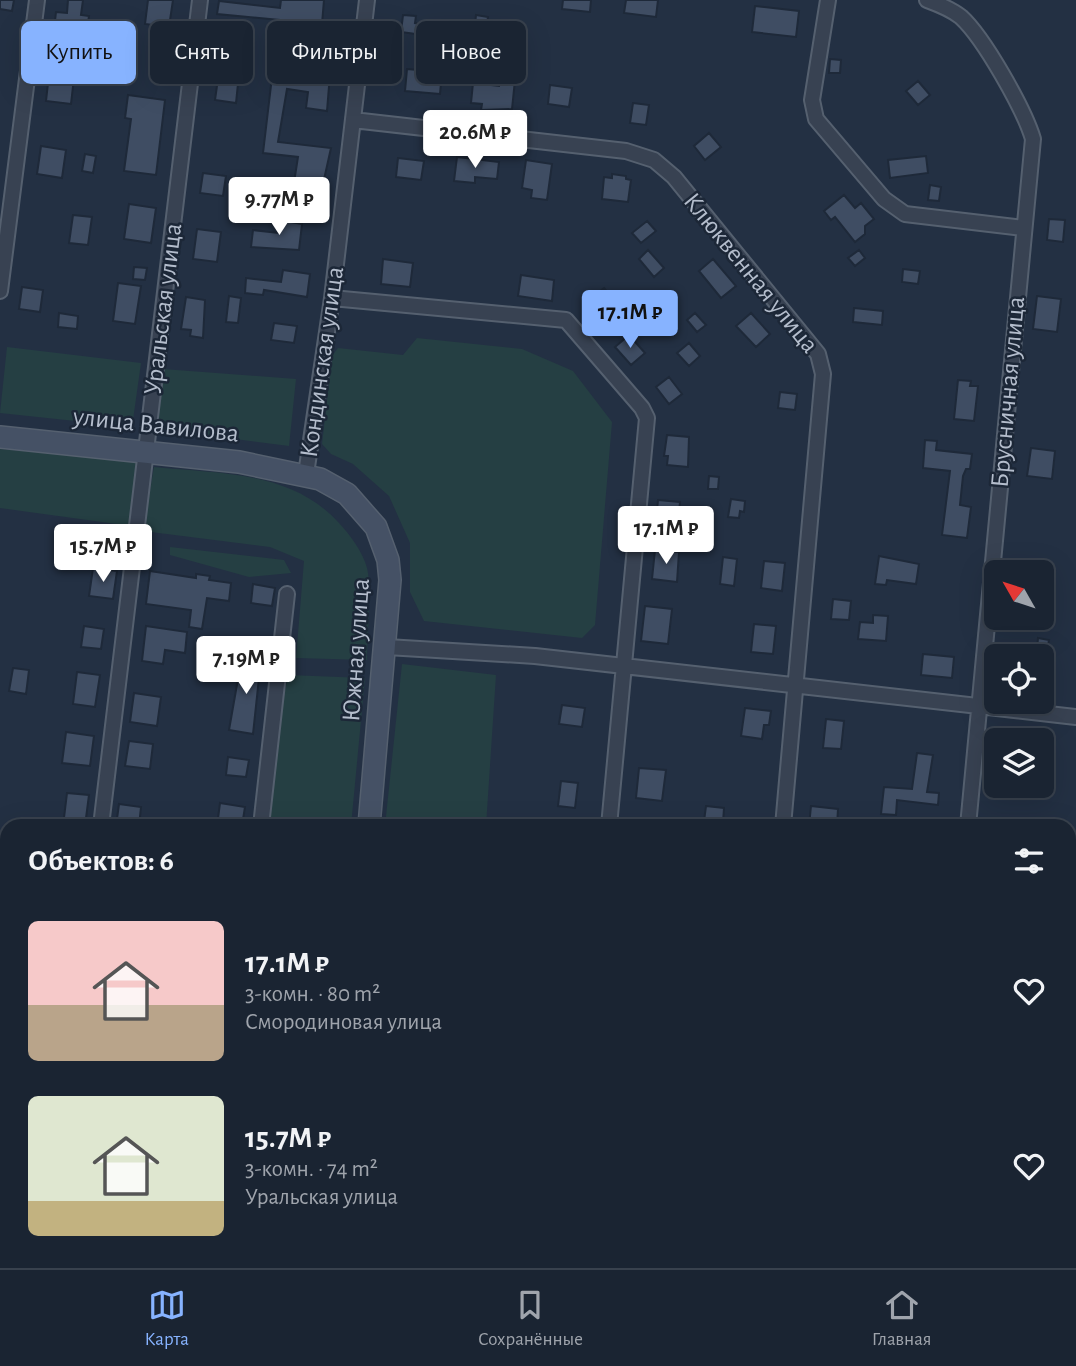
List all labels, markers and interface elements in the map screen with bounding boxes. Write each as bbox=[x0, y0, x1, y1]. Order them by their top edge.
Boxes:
chip: Купить bbox=[21, 21, 136, 84]
chip: Снять bbox=[150, 21, 253, 84]
chip: Фильтры bbox=[267, 21, 402, 84]
chip: Новое bbox=[416, 21, 526, 84]
pin: 20.6M ₽ bbox=[410, 110, 540, 170]
text: 20.6M ₽ bbox=[439, 121, 511, 144]
pin: 9.77M ₽ bbox=[214, 177, 344, 237]
text: 9.77M ₽ bbox=[245, 188, 313, 211]
street label: Клюквенная улица bbox=[679, 188, 823, 358]
street label: Уральская улица bbox=[140, 222, 186, 396]
street label: Кондинская улица bbox=[296, 265, 348, 459]
pin: 17.1M ₽ bbox=[565, 290, 695, 350]
street label: Брусничная улица bbox=[987, 295, 1029, 489]
text: 17.1M ₽ bbox=[598, 301, 662, 324]
street label: улица Вавилова bbox=[71, 403, 240, 447]
pin: 17.1M ₽ bbox=[601, 506, 731, 566]
text: 17.1M ₽ bbox=[634, 517, 698, 540]
pin: 15.7M ₽ bbox=[38, 524, 168, 584]
text: 15.7M ₽ bbox=[70, 535, 136, 558]
north arrow bbox=[984, 560, 1054, 630]
map controls bbox=[984, 560, 1054, 798]
street label: Южная улица bbox=[338, 577, 374, 722]
pin: 7.19M ₽ bbox=[181, 636, 311, 696]
button: locate bbox=[984, 644, 1054, 714]
text: 7.19M ₽ bbox=[212, 647, 280, 670]
button: layers bbox=[984, 728, 1054, 798]
icon: filters bbox=[1010, 842, 1048, 880]
text: Объектов: 6 bbox=[28, 846, 174, 876]
text: 17.1M ₽ bbox=[245, 948, 329, 978]
icon: home bbox=[84, 949, 168, 1033]
icon: heart bbox=[1010, 972, 1048, 1010]
text: 3-комн. · 80 m² bbox=[245, 983, 380, 1006]
text: Смородиновая улица bbox=[245, 1011, 442, 1034]
text: 15.7M ₽ bbox=[245, 1123, 331, 1153]
icon: home bbox=[84, 1124, 168, 1208]
icon: heart bbox=[1010, 1147, 1048, 1185]
text: 3-комн. · 74 m² bbox=[245, 1158, 378, 1181]
text: Уральская улица bbox=[245, 1186, 398, 1209]
tab: Карта bbox=[144, 1286, 189, 1351]
tab: Сохранённые bbox=[478, 1286, 583, 1351]
tab: Главная bbox=[872, 1286, 932, 1351]

